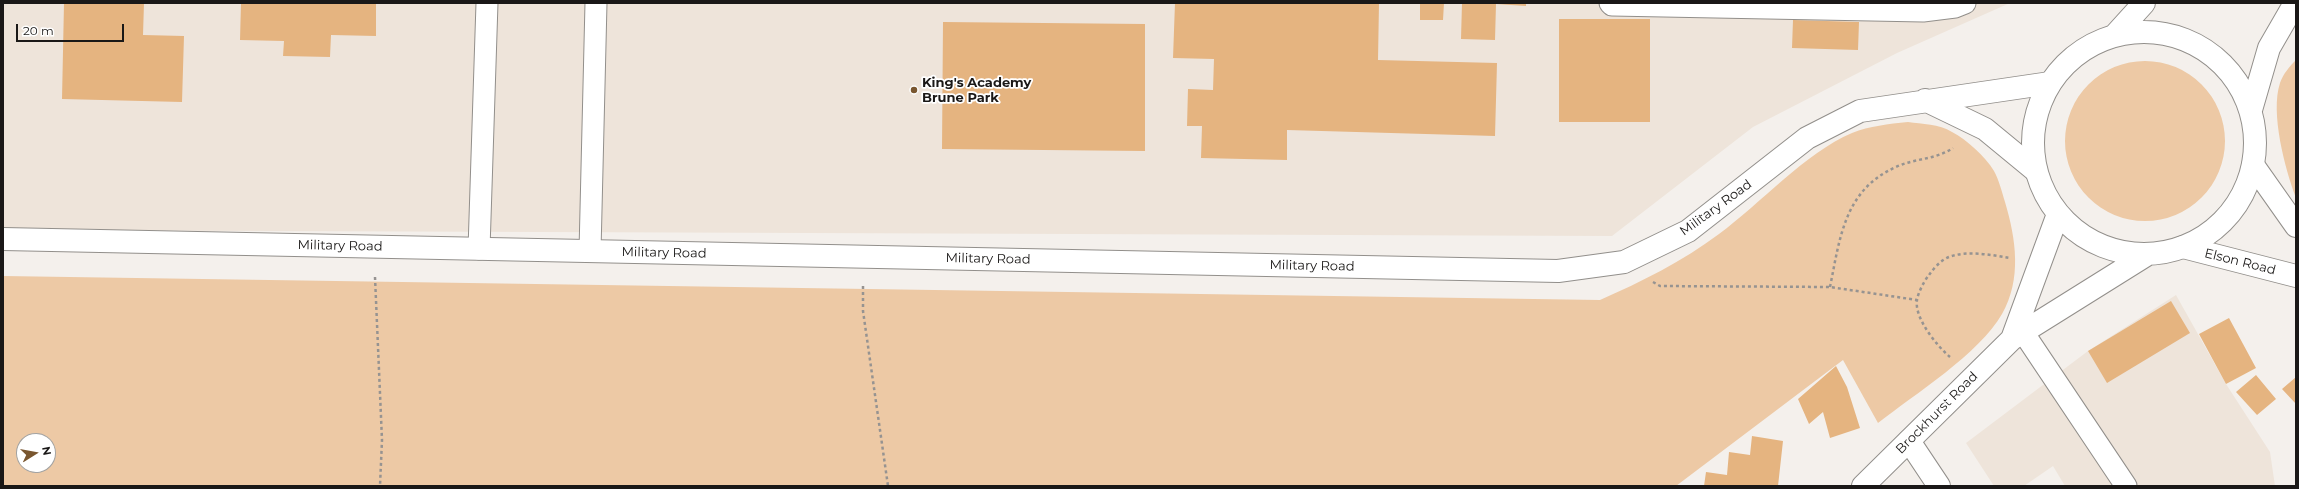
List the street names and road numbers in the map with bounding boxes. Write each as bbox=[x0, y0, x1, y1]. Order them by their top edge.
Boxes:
street label: Military Road bbox=[1677, 177, 1755, 239]
street label: Military Road bbox=[297, 237, 383, 255]
street label: Military Road bbox=[621, 244, 707, 262]
street label: Elson Road bbox=[2203, 246, 2277, 278]
street label: Military Road bbox=[945, 250, 1031, 268]
street label: Military Road bbox=[1269, 257, 1355, 275]
street label: Brockhurst Road bbox=[1893, 369, 1981, 457]

